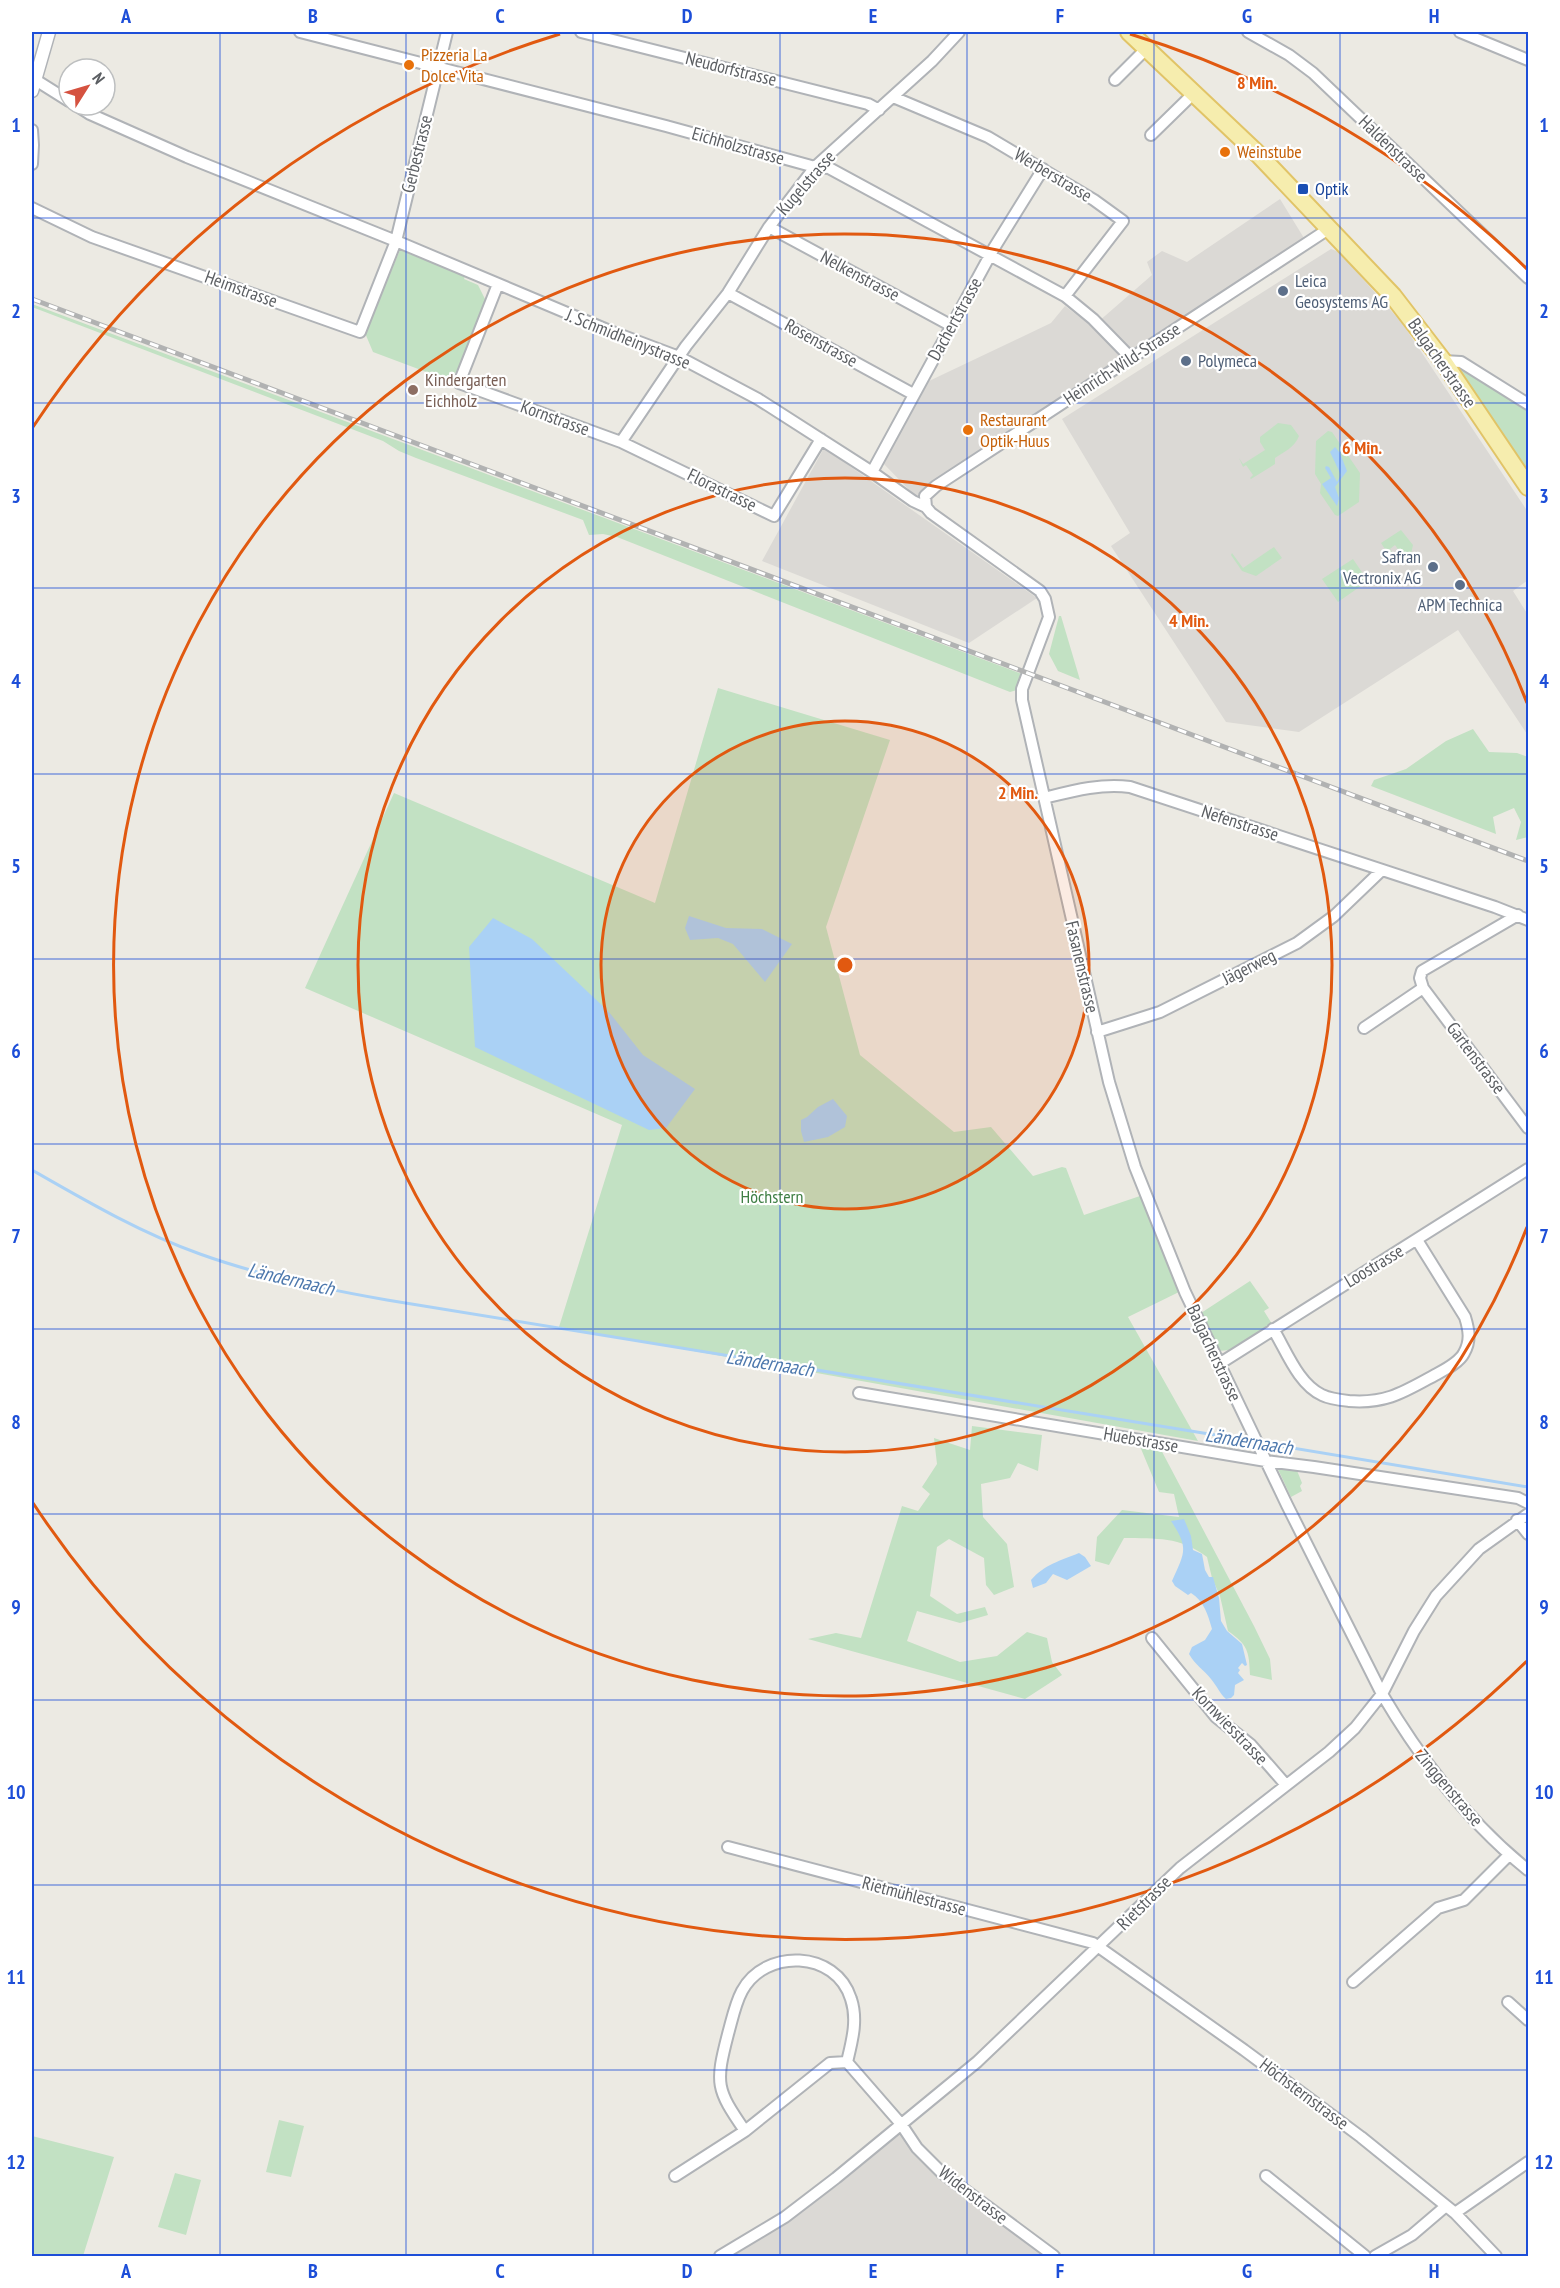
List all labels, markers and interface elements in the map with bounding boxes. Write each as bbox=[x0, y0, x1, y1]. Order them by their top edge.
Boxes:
text: A bbox=[120, 3, 132, 29]
text: B bbox=[308, 3, 318, 29]
text: C bbox=[495, 3, 505, 29]
text: D bbox=[682, 3, 693, 29]
text: E bbox=[869, 3, 877, 29]
text: F bbox=[1056, 3, 1064, 29]
text: G bbox=[1242, 3, 1252, 29]
text: H bbox=[1429, 3, 1439, 29]
place label: Pizzeria La Dolce Vita bbox=[421, 43, 487, 87]
street label: Neudorfstrasse bbox=[683, 46, 779, 91]
north arrow bbox=[57, 57, 117, 117]
marker: Pizzeria La Dolce Vita bbox=[402, 58, 416, 72]
text: N bbox=[88, 69, 110, 87]
text: 8 Min. bbox=[1237, 71, 1277, 94]
street label: Haldenstrasse bbox=[1354, 110, 1433, 187]
text: 1 bbox=[11, 112, 21, 138]
text: 1 bbox=[1539, 112, 1549, 138]
street label: Gerbestrasse bbox=[396, 113, 437, 195]
street label: Eichholzstrasse bbox=[689, 121, 787, 170]
place label: Weinstube bbox=[1237, 140, 1302, 163]
street label: Werberstrasse bbox=[1010, 142, 1096, 207]
marker: Weinstube bbox=[1218, 145, 1232, 159]
street label: Kugelstrasse bbox=[771, 146, 840, 220]
place label: Optik bbox=[1315, 177, 1349, 200]
marker: Optik bbox=[1296, 182, 1310, 196]
street label: Nelkenstrasse bbox=[817, 245, 904, 306]
street label: Heimstrasse bbox=[202, 265, 281, 312]
place label: Leica Geosystems AG bbox=[1295, 269, 1388, 313]
street label: Dachertstrasse bbox=[922, 273, 987, 364]
marker: Leica Geosystems AG bbox=[1276, 284, 1290, 298]
text: 2 bbox=[11, 298, 21, 324]
text: 2 bbox=[1539, 298, 1549, 324]
street label: J. Schmidheinystrasse bbox=[562, 303, 694, 374]
street label: Rosenstrasse bbox=[781, 313, 862, 372]
street label: Balgacherstrasse bbox=[1403, 313, 1482, 412]
street label: Heinrich-Wild-Strasse bbox=[1059, 317, 1185, 410]
place label: Polymeca bbox=[1198, 349, 1257, 372]
marker: Polymeca bbox=[1179, 354, 1193, 368]
place label: Kindergarten Eichholz bbox=[425, 368, 506, 412]
marker: Kindergarten Eichholz bbox=[406, 383, 420, 397]
street label: Kornstrasse bbox=[518, 394, 593, 441]
place label: Restaurant Optik-Huus bbox=[980, 408, 1050, 452]
marker: Restaurant Optik-Huus bbox=[961, 423, 975, 437]
text: 6 Min. bbox=[1342, 436, 1382, 459]
street label: Florastrasse bbox=[684, 463, 761, 516]
text: 3 bbox=[11, 483, 21, 509]
text: 3 bbox=[1539, 483, 1549, 509]
place label: Safran Vectronix AG bbox=[1342, 545, 1421, 589]
marker: Safran Vectronix AG bbox=[1426, 560, 1440, 574]
marker: APM Technica bbox=[1453, 578, 1467, 592]
place label: APM Technica bbox=[1418, 593, 1502, 616]
text: 4 Min. bbox=[1169, 609, 1209, 632]
text: 4 bbox=[11, 668, 21, 694]
text: 4 bbox=[1539, 668, 1549, 694]
text: 2 Min. bbox=[998, 781, 1038, 804]
street label: Nefenstrasse bbox=[1199, 799, 1282, 846]
text: 5 bbox=[11, 853, 21, 879]
text: 5 bbox=[1539, 853, 1549, 879]
street label: Fasanenstrasse bbox=[1061, 919, 1104, 1015]
street label: Jägerweg bbox=[1217, 943, 1279, 990]
centre of rings bbox=[835, 955, 855, 975]
street label: Gartenstrasse bbox=[1442, 1017, 1511, 1098]
text: 6 bbox=[11, 1038, 21, 1064]
text: 6 bbox=[1539, 1038, 1549, 1064]
park label: Höchstern bbox=[741, 1185, 803, 1208]
text: 7 bbox=[11, 1223, 21, 1249]
text: 7 bbox=[1539, 1223, 1549, 1249]
street label: Loostrasse bbox=[1340, 1239, 1408, 1292]
water label: Ländernaach bbox=[245, 1256, 338, 1302]
street label: Balgacherstrasse bbox=[1182, 1301, 1247, 1405]
water label: Ländernaach bbox=[724, 1343, 817, 1383]
text: 8 bbox=[11, 1409, 21, 1435]
text: 8 bbox=[1539, 1409, 1549, 1435]
water label: Ländernaach bbox=[1203, 1421, 1296, 1461]
street label: Huebstrasse bbox=[1102, 1422, 1180, 1457]
text: 9 bbox=[11, 1594, 21, 1620]
text: 9 bbox=[1539, 1594, 1549, 1620]
street label: Kornwiesstrasse bbox=[1187, 1682, 1273, 1769]
street label: Zinggenstrasse bbox=[1411, 1745, 1488, 1831]
text: 10 bbox=[6, 1779, 26, 1805]
text: 10 bbox=[1534, 1779, 1554, 1805]
street label: Rietmühlestrasse bbox=[860, 1871, 969, 1920]
street label: Rietstrasse bbox=[1112, 1871, 1176, 1935]
text: 11 bbox=[6, 1964, 26, 1990]
text: 11 bbox=[1534, 1964, 1554, 1990]
street label: Höchsternstrasse bbox=[1255, 2053, 1353, 2135]
text: 12 bbox=[6, 2149, 26, 2175]
text: 12 bbox=[1534, 2149, 1554, 2175]
street label: Widenstrasse bbox=[934, 2160, 1013, 2229]
text: A bbox=[120, 2258, 132, 2284]
text: B bbox=[308, 2258, 318, 2284]
text: C bbox=[495, 2258, 505, 2284]
text: D bbox=[682, 2258, 693, 2284]
text: E bbox=[869, 2258, 877, 2284]
text: F bbox=[1056, 2258, 1064, 2284]
text: G bbox=[1242, 2258, 1252, 2284]
text: H bbox=[1429, 2258, 1439, 2284]

